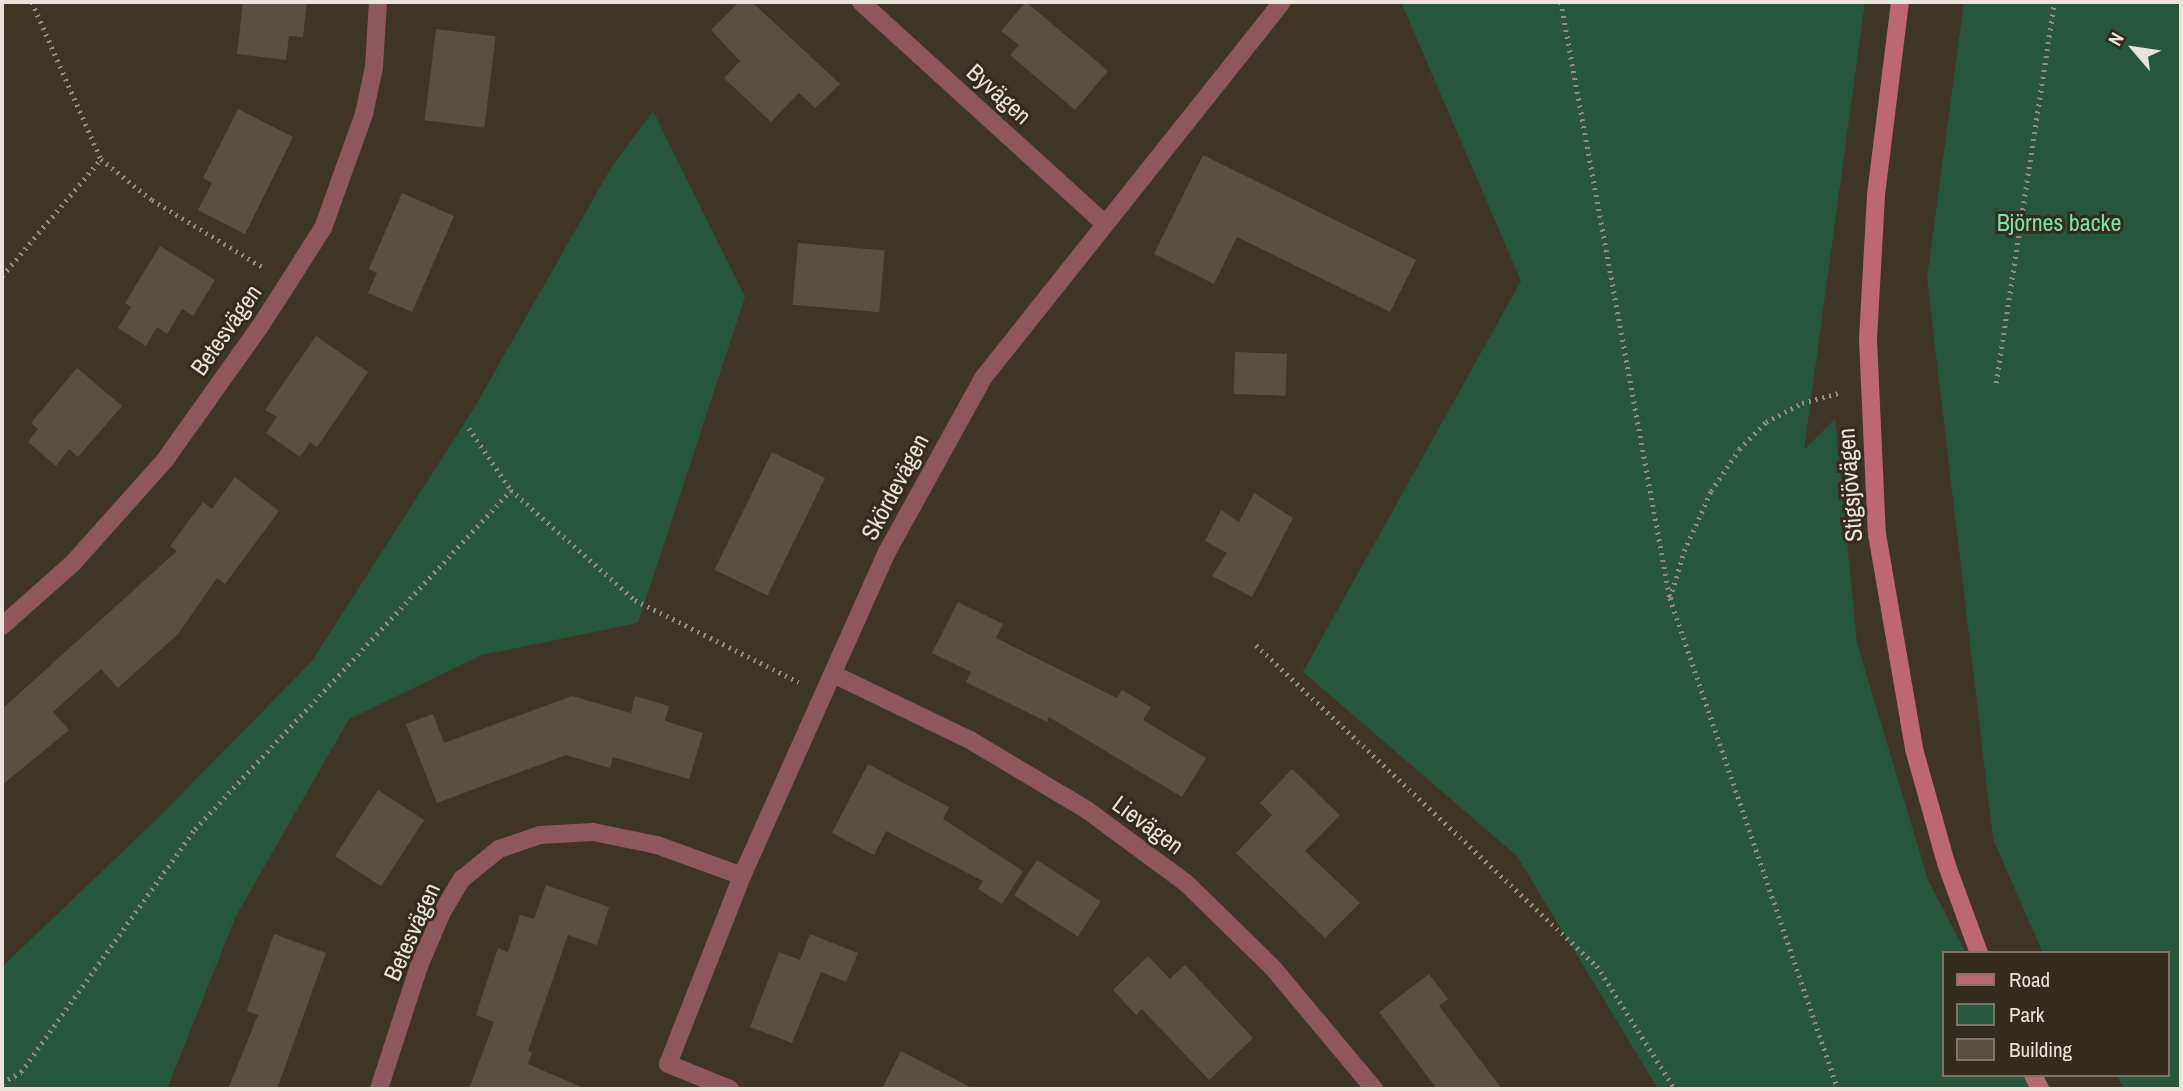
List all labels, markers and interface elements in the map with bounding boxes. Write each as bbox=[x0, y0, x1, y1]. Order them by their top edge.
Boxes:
north arrow bbox=[2099, 14, 2169, 84]
text: N bbox=[2102, 28, 2130, 50]
street label: Byvägen bbox=[961, 58, 1037, 130]
park label: Björnes backe bbox=[1997, 209, 2121, 237]
street label: Betesvägen bbox=[184, 279, 268, 381]
street label: Stigsjövägen bbox=[1832, 427, 1868, 543]
street label: Skördevägen bbox=[855, 429, 935, 545]
street label: Lievägen bbox=[1107, 790, 1189, 860]
street label: Betesvägen bbox=[378, 879, 446, 985]
legend bbox=[1941, 951, 2169, 1077]
text: Road bbox=[2009, 965, 2050, 994]
text: Park bbox=[2009, 1000, 2044, 1029]
text: Building bbox=[2009, 1035, 2072, 1064]

